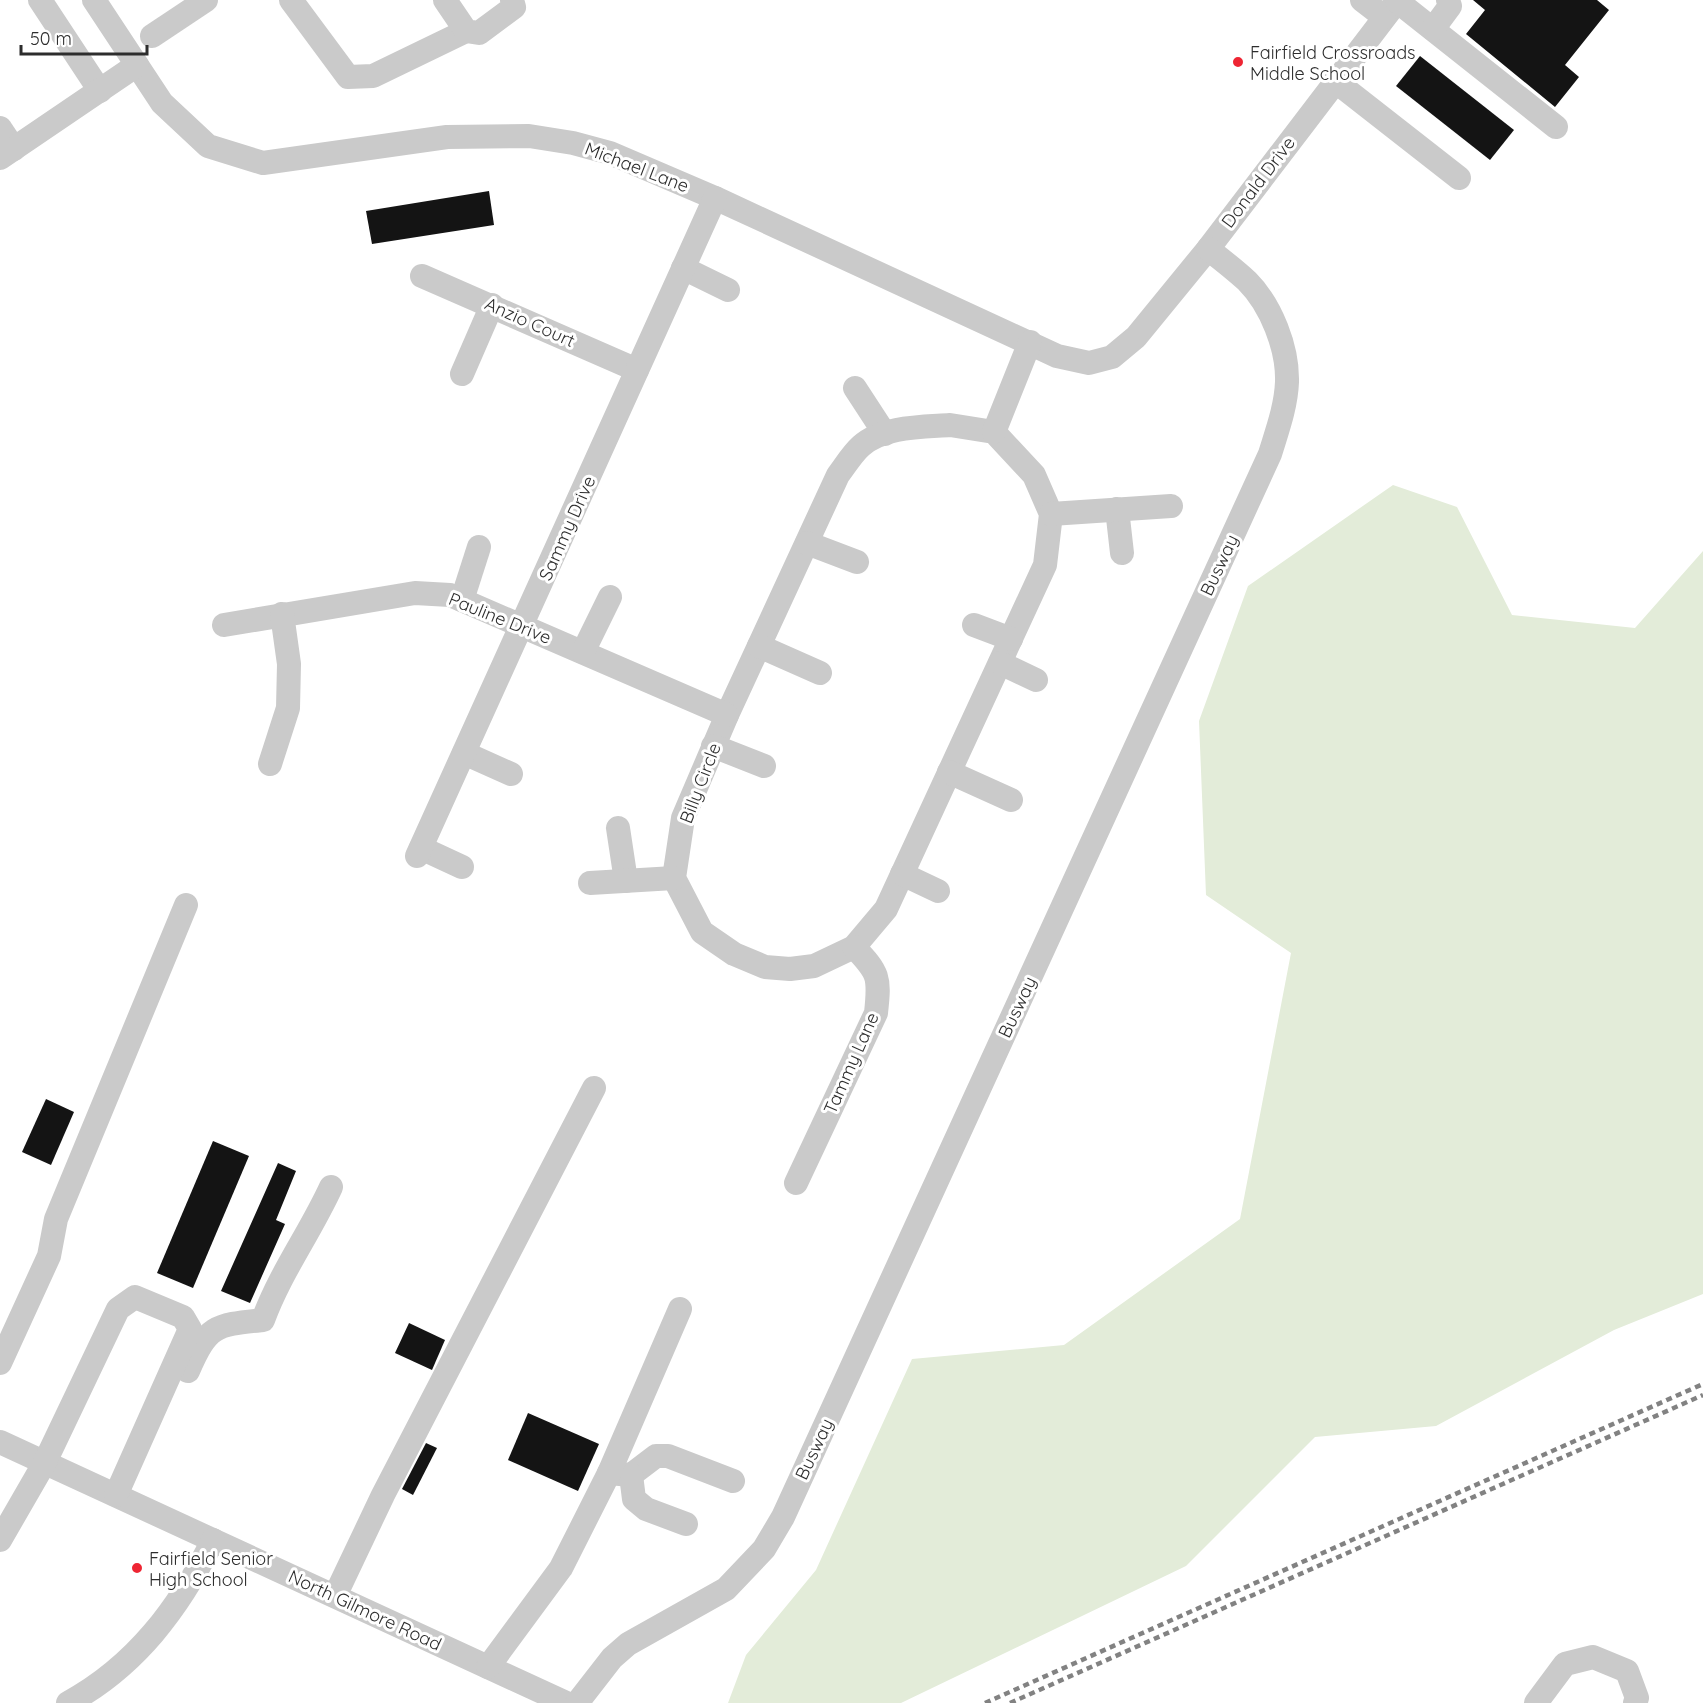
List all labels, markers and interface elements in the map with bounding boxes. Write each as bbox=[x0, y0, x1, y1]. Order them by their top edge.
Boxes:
scale bar bbox=[21, 18, 147, 56]
text: 50 m bbox=[30, 27, 72, 50]
place label: Fairfield Crossroads Middle School bbox=[1250, 41, 1416, 85]
marker: Fairfield Crossroads Middle School bbox=[1231, 55, 1245, 69]
street label: Donald Drive bbox=[1216, 132, 1300, 232]
street label: Michael Lane bbox=[582, 137, 692, 197]
street label: Anzio Court bbox=[481, 292, 579, 352]
street label: Sammy Drive bbox=[534, 472, 600, 584]
street label: Busway bbox=[1195, 531, 1243, 599]
street label: Pauline Drive bbox=[445, 587, 555, 649]
street label: Billy Circle bbox=[674, 740, 726, 826]
street label: Busway bbox=[993, 973, 1041, 1041]
street label: Tammy Lane bbox=[818, 1009, 884, 1117]
street label: Busway bbox=[790, 1415, 838, 1483]
place label: Fairfield Senior High School bbox=[149, 1547, 273, 1591]
marker: Fairfield Senior High School bbox=[130, 1561, 144, 1575]
street label: North Gilmore Road bbox=[285, 1564, 445, 1656]

